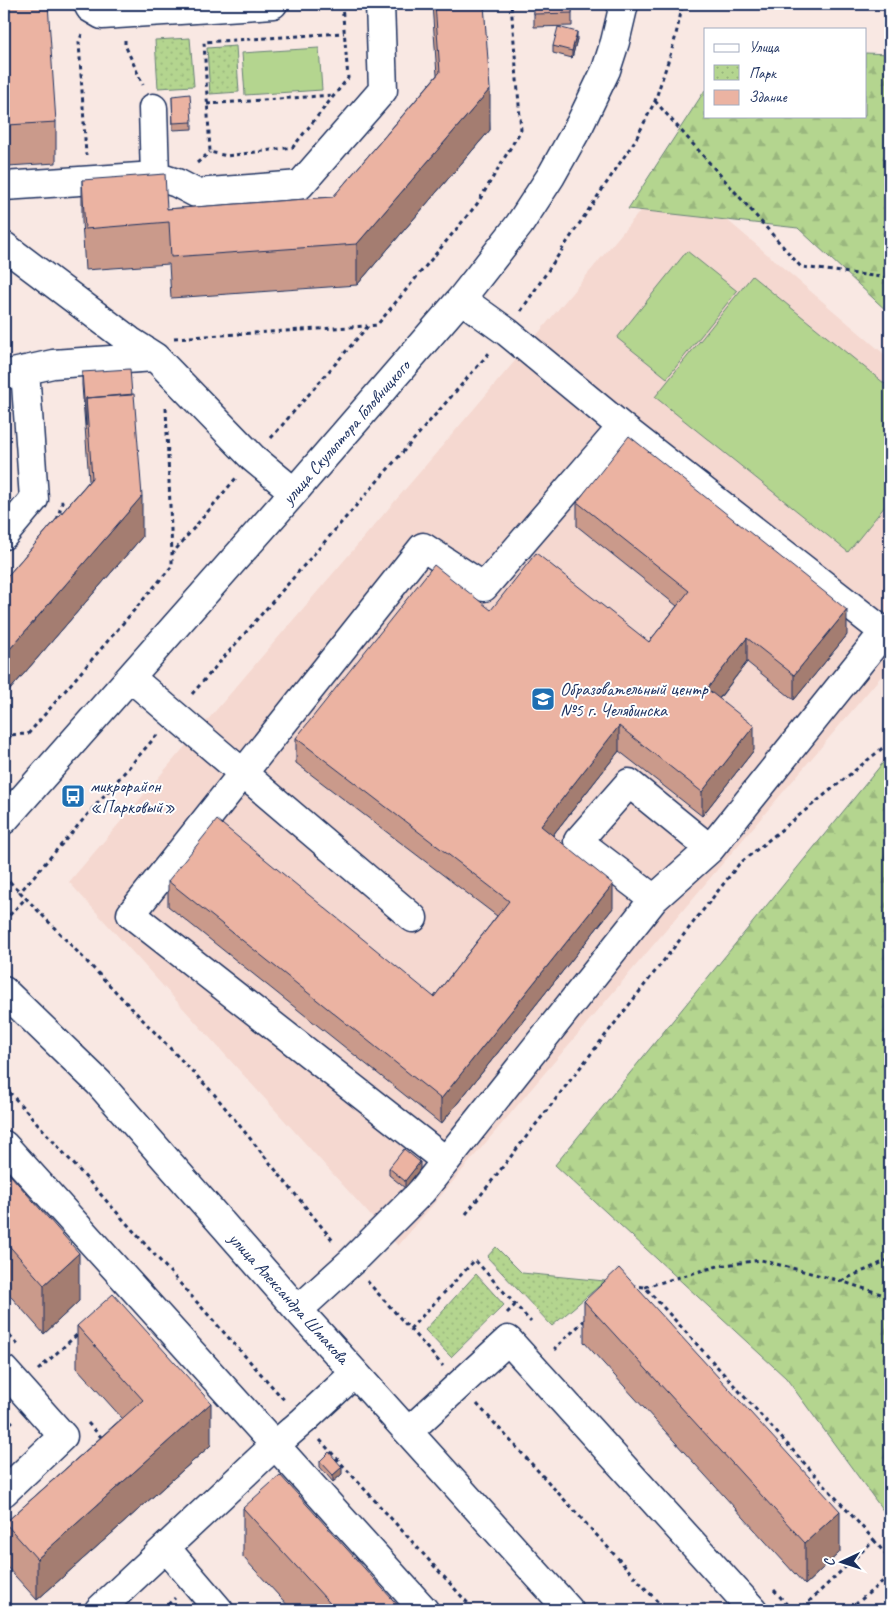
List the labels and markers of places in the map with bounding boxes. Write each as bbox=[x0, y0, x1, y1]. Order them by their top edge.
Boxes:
place label: Образовательный центр №5 г. Челябинска bbox=[560, 678, 709, 721]
school or university icon: Образовательный центр №5 г. Челябинска bbox=[530, 686, 556, 712]
place label: микрорайон «Парковый» bbox=[90, 775, 176, 818]
bus stop icon: микрорайон «Парковый» bbox=[60, 783, 86, 809]

